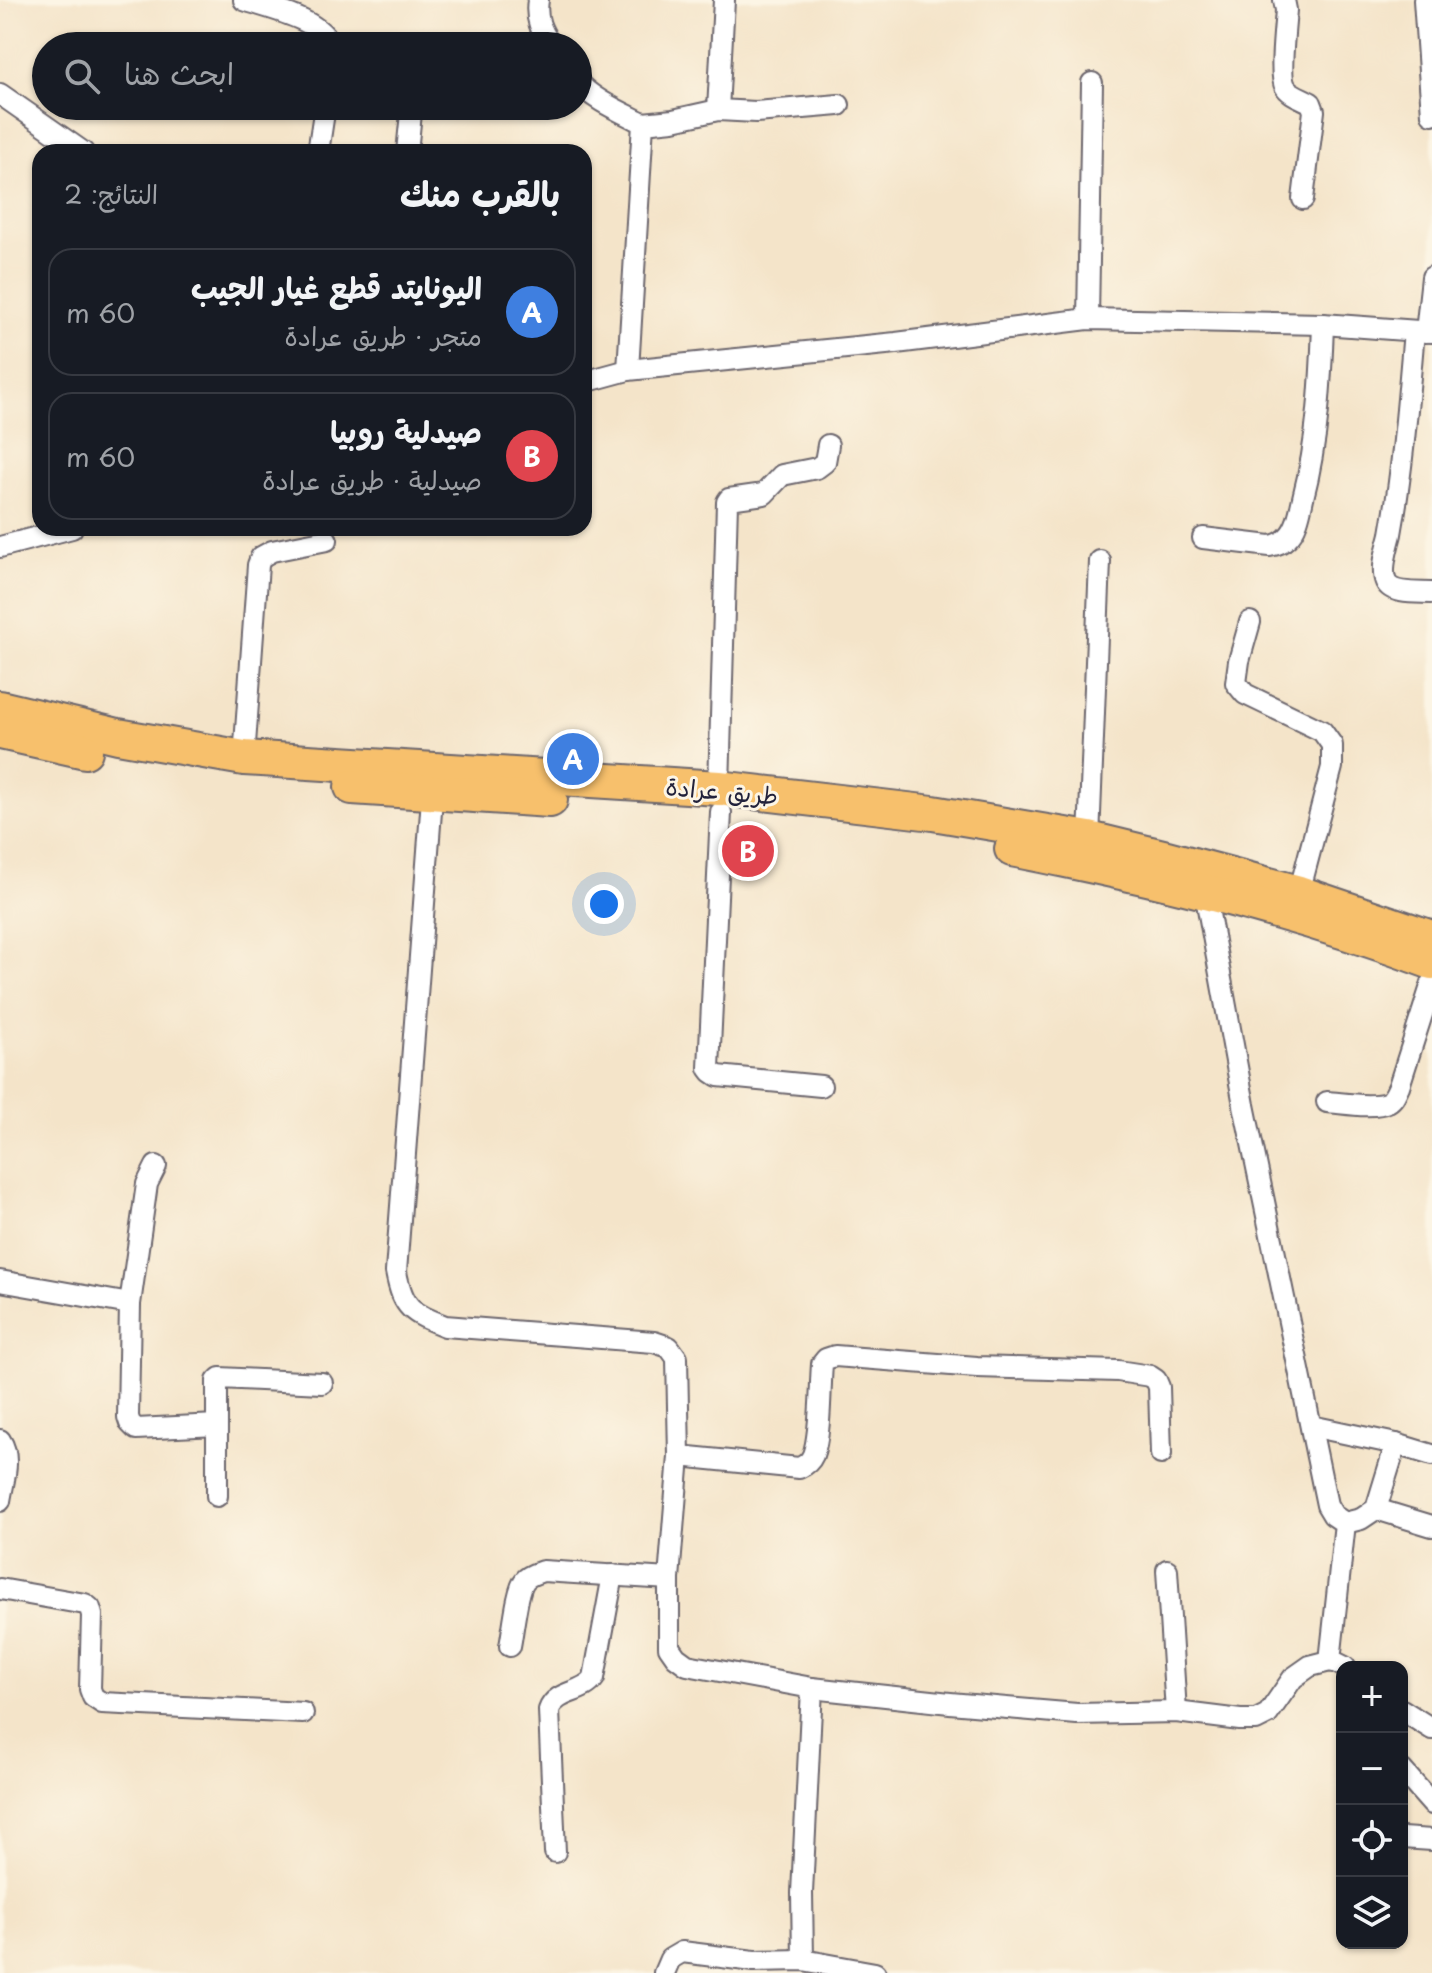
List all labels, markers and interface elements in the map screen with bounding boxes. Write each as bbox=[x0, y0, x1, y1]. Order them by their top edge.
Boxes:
search box bbox=[32, 32, 592, 120]
text: ابحث هنا bbox=[124, 50, 234, 95]
icon: search bbox=[60, 54, 104, 98]
text: بالقرب منك bbox=[400, 167, 560, 219]
text: النتائج: 2 bbox=[64, 174, 158, 213]
text: اليونايتد قطع غيار الجيب bbox=[191, 264, 482, 309]
text: 60 m bbox=[66, 293, 135, 332]
text: A bbox=[522, 293, 542, 332]
text: متجر · طريق عرادة bbox=[285, 316, 482, 355]
text: صيدلية روبيا bbox=[330, 408, 482, 453]
text: 60 m bbox=[66, 437, 135, 476]
text: B bbox=[523, 437, 541, 476]
text: صيدلية · طريق عرادة bbox=[262, 460, 482, 499]
pin: A bbox=[547, 729, 599, 789]
street label: طريق عرادة bbox=[664, 767, 780, 813]
pin: B bbox=[722, 821, 774, 881]
your location bbox=[584, 884, 624, 924]
map controls bbox=[1336, 1661, 1408, 1949]
button: + bbox=[1336, 1661, 1408, 1733]
button: − bbox=[1336, 1733, 1408, 1805]
button: locate bbox=[1336, 1805, 1408, 1877]
button: layers bbox=[1336, 1877, 1408, 1949]

